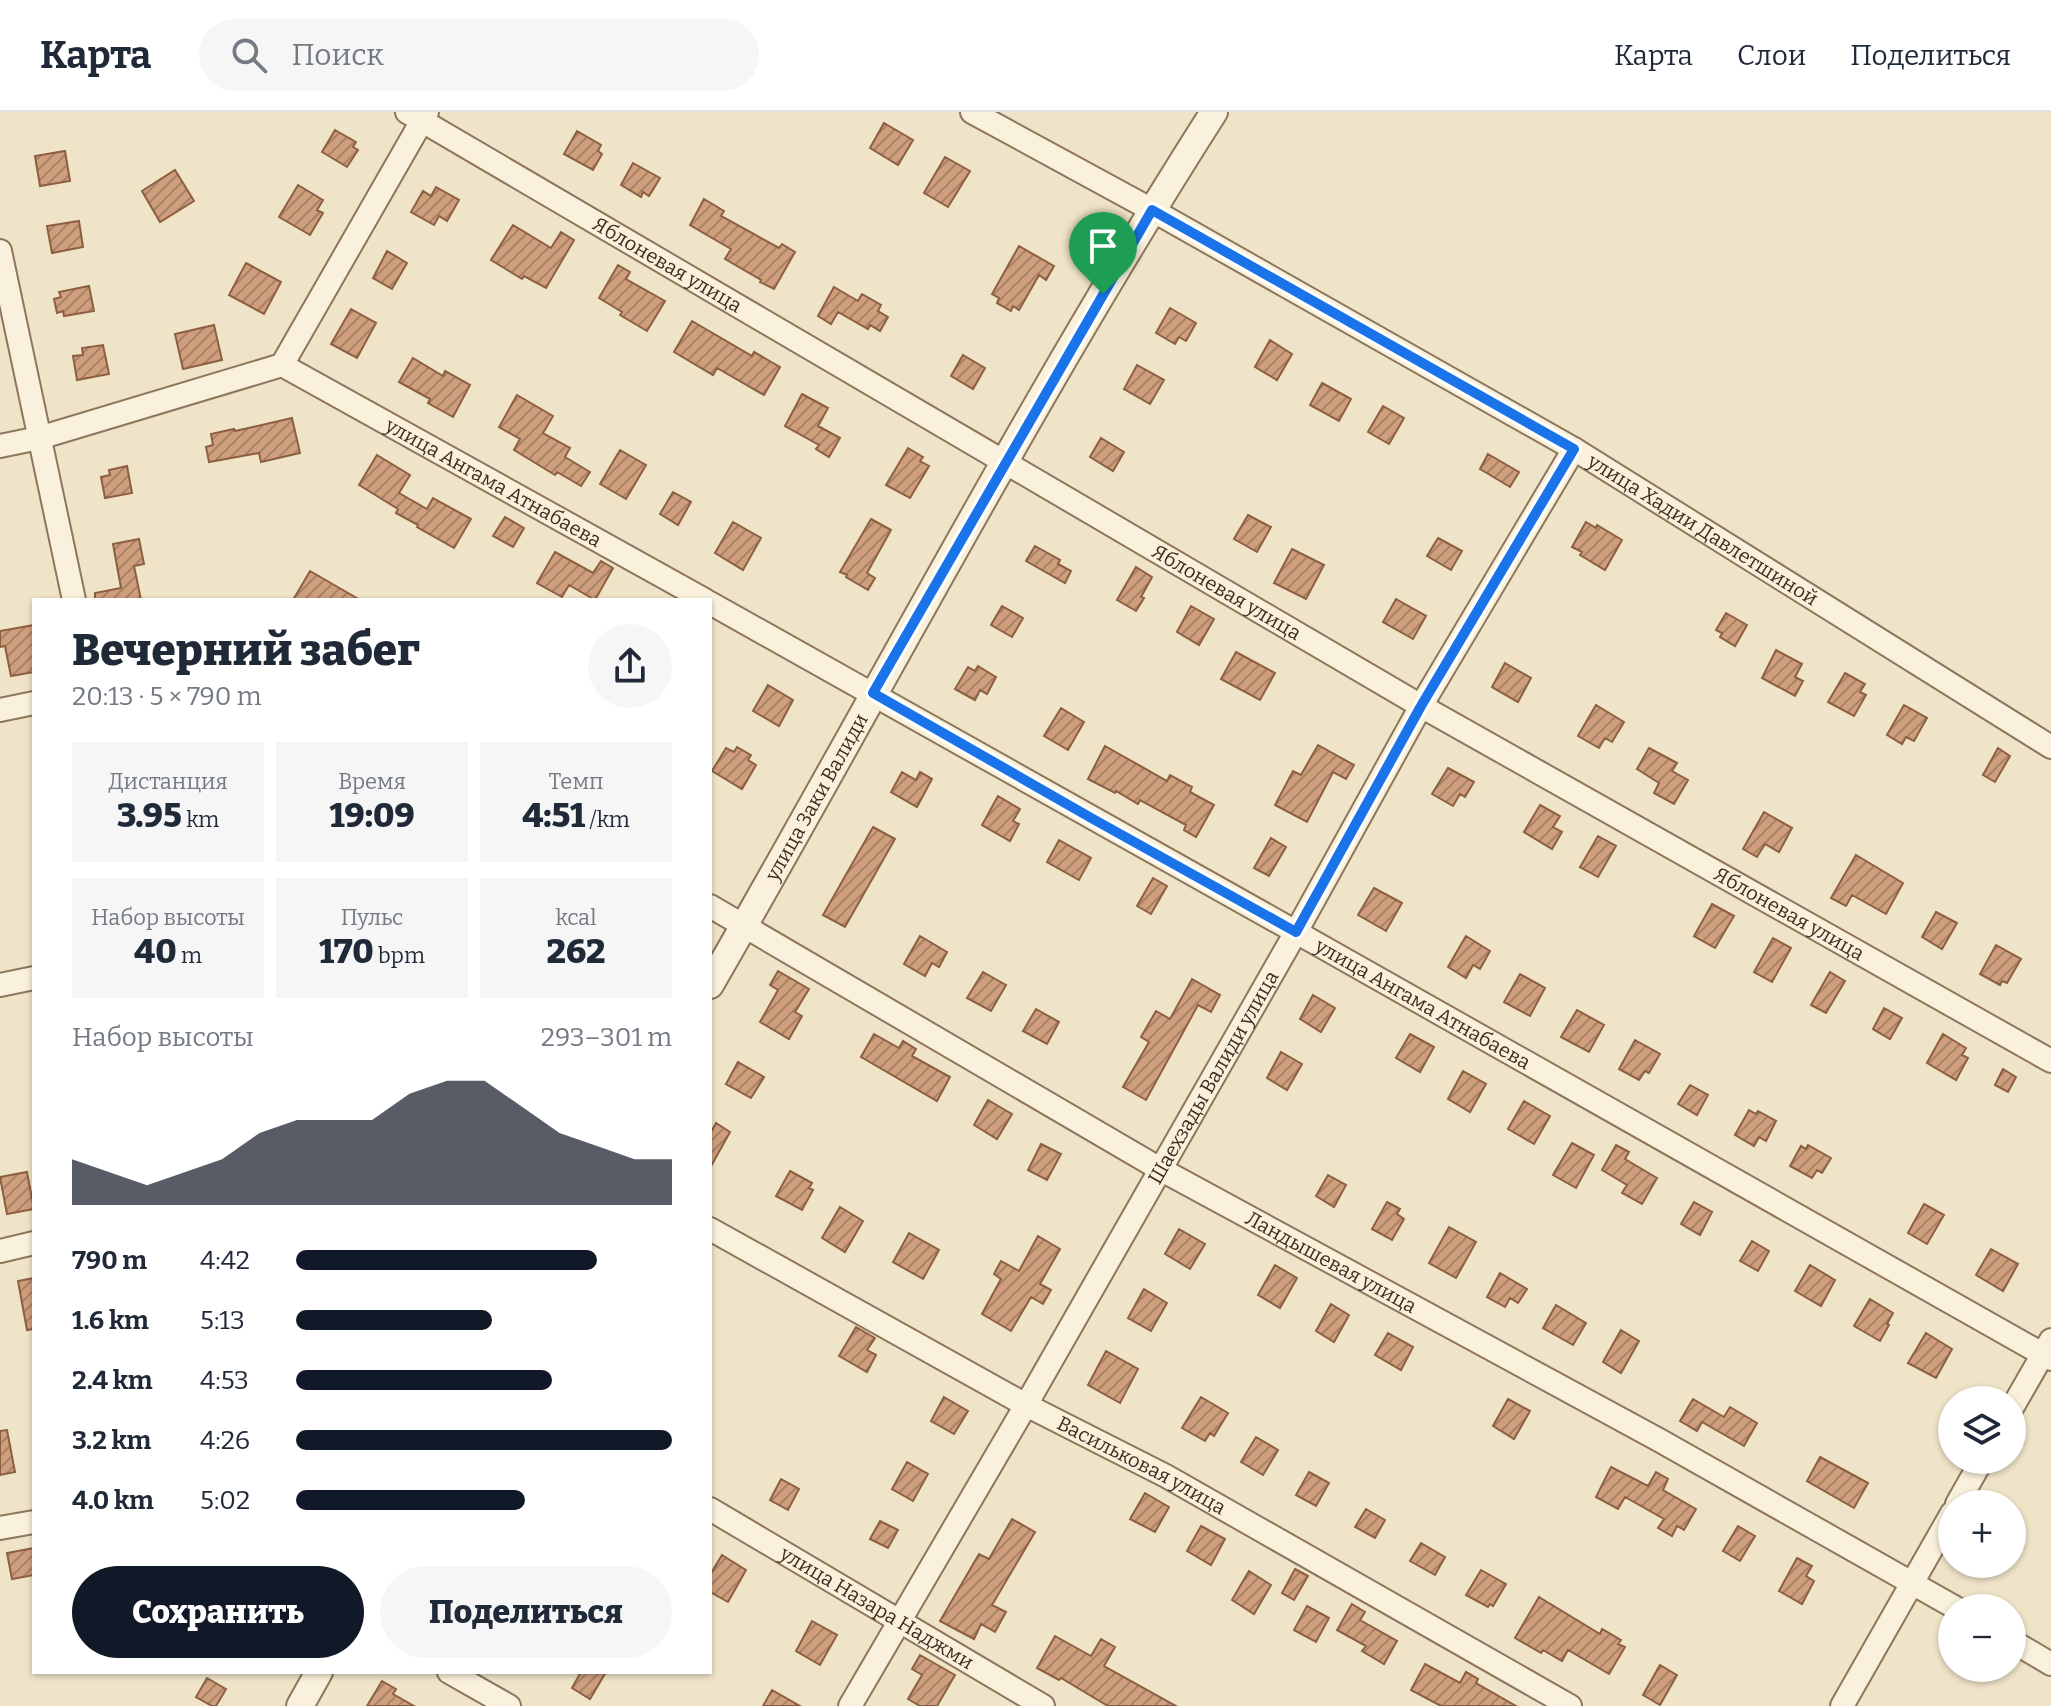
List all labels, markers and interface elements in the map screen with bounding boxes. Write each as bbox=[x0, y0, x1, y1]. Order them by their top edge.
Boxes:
search box bbox=[199, 19, 759, 91]
text: Карта bbox=[40, 32, 151, 78]
icon: search bbox=[227, 33, 271, 77]
text: Поиск bbox=[291, 37, 384, 73]
text: Карта bbox=[1614, 39, 1693, 72]
text: Слои bbox=[1737, 39, 1806, 72]
text: Поделиться bbox=[1850, 39, 2011, 72]
street label: Яблоневая улица bbox=[589, 212, 746, 318]
pin bbox=[1069, 212, 1137, 294]
icon: arrive bbox=[1081, 224, 1125, 268]
street label: улица Ангама Атнабаева bbox=[380, 412, 606, 552]
street label: улица Хадии Давлетшиной bbox=[1582, 448, 1823, 611]
street label: Яблоневая улица bbox=[1148, 539, 1305, 645]
text: Вечерний забег bbox=[72, 624, 420, 677]
button: share bbox=[588, 624, 672, 708]
text: 20:13 · 5 × 790 m bbox=[72, 681, 262, 712]
street label: улица Заки Валиди bbox=[760, 709, 873, 886]
text: Дистанция bbox=[108, 768, 228, 795]
text: Время bbox=[338, 768, 406, 795]
text: Темп bbox=[549, 768, 603, 795]
text: 3.95 bbox=[117, 795, 182, 836]
text: 19:09 bbox=[329, 795, 415, 836]
text: 4:51 bbox=[522, 795, 585, 836]
text: km bbox=[182, 806, 219, 833]
text: /km bbox=[585, 806, 630, 833]
street label: Яблоневая улица bbox=[1710, 862, 1869, 965]
text: Набор высоты bbox=[91, 904, 245, 931]
text: Пульс bbox=[341, 904, 403, 931]
text: kcal bbox=[556, 904, 596, 931]
text: 40 bbox=[134, 931, 177, 972]
text: 170 bbox=[319, 931, 374, 972]
text: 262 bbox=[547, 931, 605, 972]
street label: улица Ангама Атнабаева bbox=[1310, 933, 1535, 1074]
text: m bbox=[177, 942, 202, 969]
text: bpm bbox=[374, 942, 425, 969]
street label: Шаехзады Валиди улица bbox=[1143, 966, 1283, 1188]
text: Набор высоты bbox=[72, 1022, 254, 1053]
text: 293–301 m bbox=[541, 1022, 672, 1053]
street label: Ландышевая улица bbox=[1242, 1206, 1421, 1318]
text: 790 m bbox=[72, 1245, 147, 1276]
text: 4:42 bbox=[200, 1245, 250, 1276]
text: 1.6 km bbox=[72, 1305, 149, 1336]
text: 5:13 bbox=[200, 1305, 245, 1336]
text: 2.4 km bbox=[72, 1365, 153, 1396]
text: 4:53 bbox=[200, 1365, 249, 1396]
map controls bbox=[1938, 1386, 2026, 1682]
button: layers bbox=[1938, 1386, 2026, 1474]
street label: Васильковая улица bbox=[1053, 1411, 1230, 1520]
text: 3.2 km bbox=[72, 1425, 151, 1456]
text: 4:26 bbox=[200, 1425, 250, 1456]
text: 4.0 km bbox=[72, 1485, 154, 1516]
text: 5:02 bbox=[200, 1485, 250, 1516]
button: + bbox=[1938, 1490, 2026, 1578]
street label: улица Назара Наджми bbox=[775, 1541, 978, 1674]
button: Сохранить bbox=[72, 1566, 364, 1658]
button: Поделиться bbox=[380, 1566, 672, 1658]
button: − bbox=[1938, 1594, 2026, 1682]

